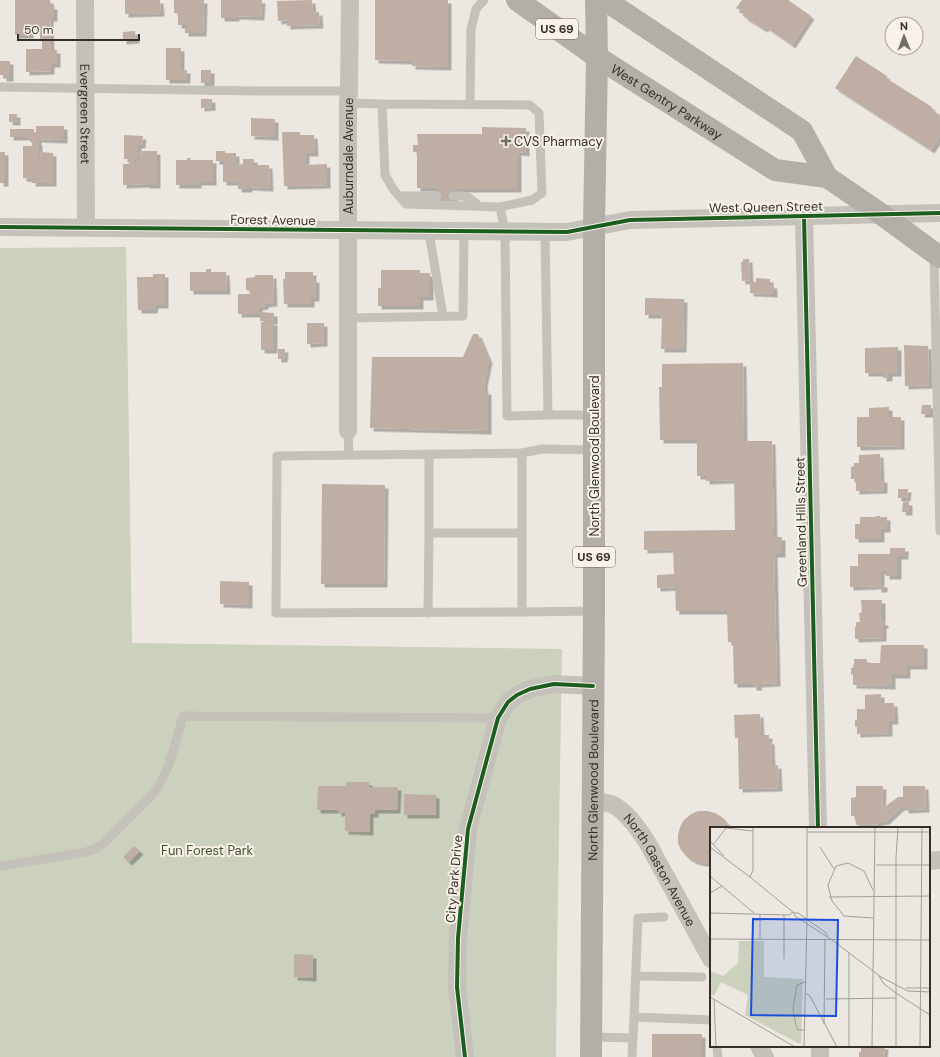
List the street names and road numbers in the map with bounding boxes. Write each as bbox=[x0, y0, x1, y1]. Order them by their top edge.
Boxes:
road number: US 69 bbox=[536, 19, 578, 39]
street label: West Gentry Parkway bbox=[608, 60, 726, 143]
street label: Evergreen Street bbox=[77, 64, 94, 164]
street label: Auburndale Avenue bbox=[339, 97, 357, 215]
street label: West Queen Street bbox=[709, 198, 823, 216]
street label: Forest Avenue bbox=[230, 211, 316, 229]
street label: North Glenwood Boulevard bbox=[586, 375, 603, 537]
street label: Greenland Hills Street bbox=[791, 457, 811, 587]
road number: US 69 bbox=[573, 547, 615, 567]
street label: North Glenwood Boulevard bbox=[584, 699, 602, 861]
street label: North Gaston Avenue bbox=[620, 809, 700, 929]
street label: City Park Drive bbox=[442, 834, 466, 924]

